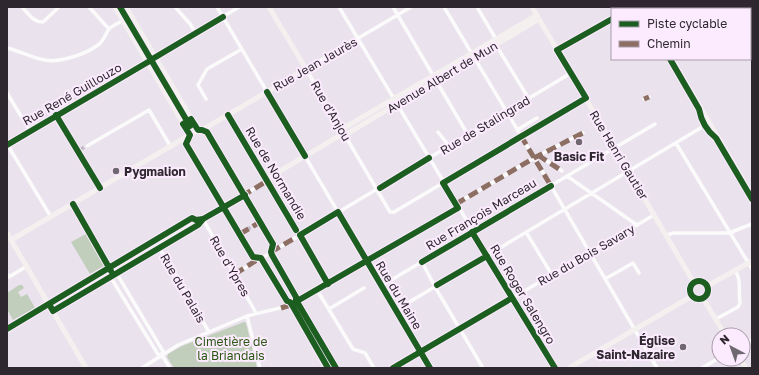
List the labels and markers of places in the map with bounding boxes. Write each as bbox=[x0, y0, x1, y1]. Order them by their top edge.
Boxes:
marker: Basic Fit bbox=[574, 137, 584, 147]
place label: Basic Fit bbox=[554, 149, 604, 164]
place label: Pygmalion bbox=[124, 164, 186, 179]
marker: Pygmalion bbox=[111, 166, 121, 176]
place label: Église Saint-Nazaire bbox=[596, 333, 675, 362]
marker: Église Saint-Nazaire bbox=[678, 342, 688, 352]

